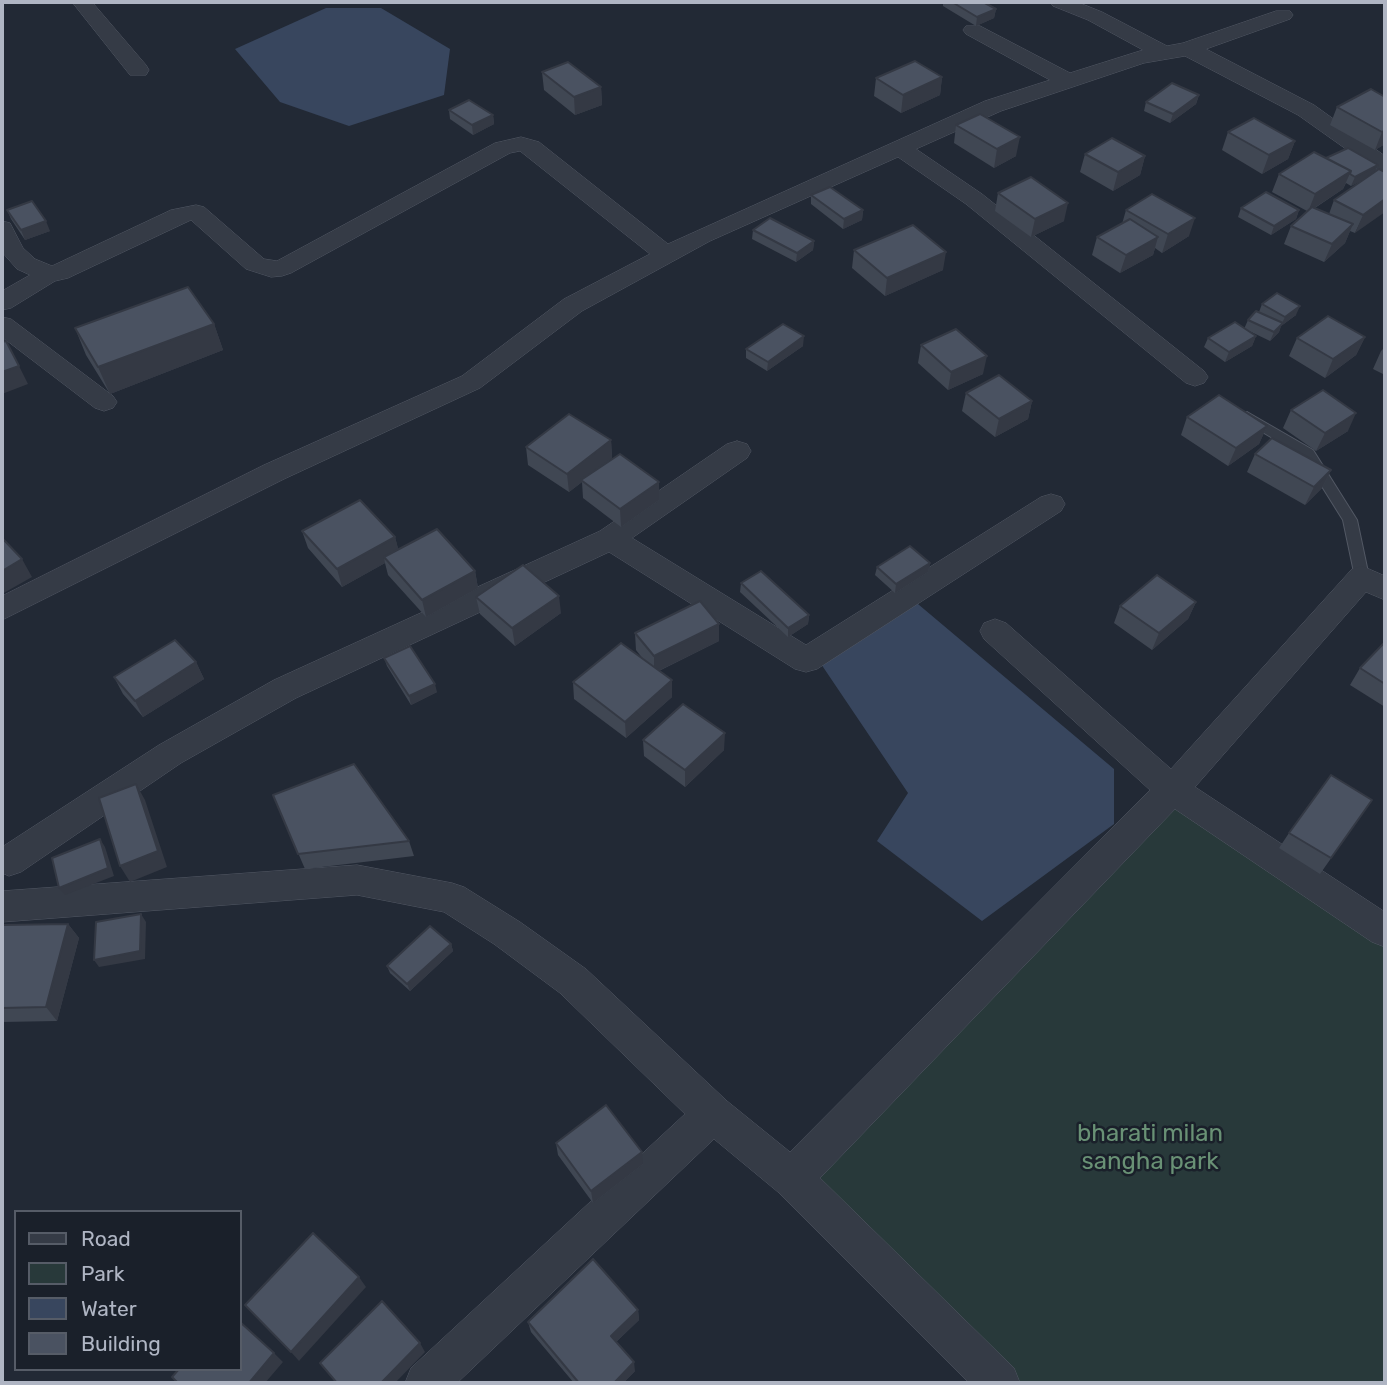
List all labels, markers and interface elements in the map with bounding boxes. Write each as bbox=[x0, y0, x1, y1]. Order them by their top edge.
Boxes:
park label: bharati milan sangha park bbox=[1077, 1120, 1223, 1176]
legend bbox=[14, 1210, 242, 1371]
text: Road bbox=[81, 1226, 131, 1251]
text: Park bbox=[81, 1261, 125, 1286]
text: Water bbox=[81, 1296, 137, 1321]
text: Building bbox=[81, 1331, 161, 1356]

